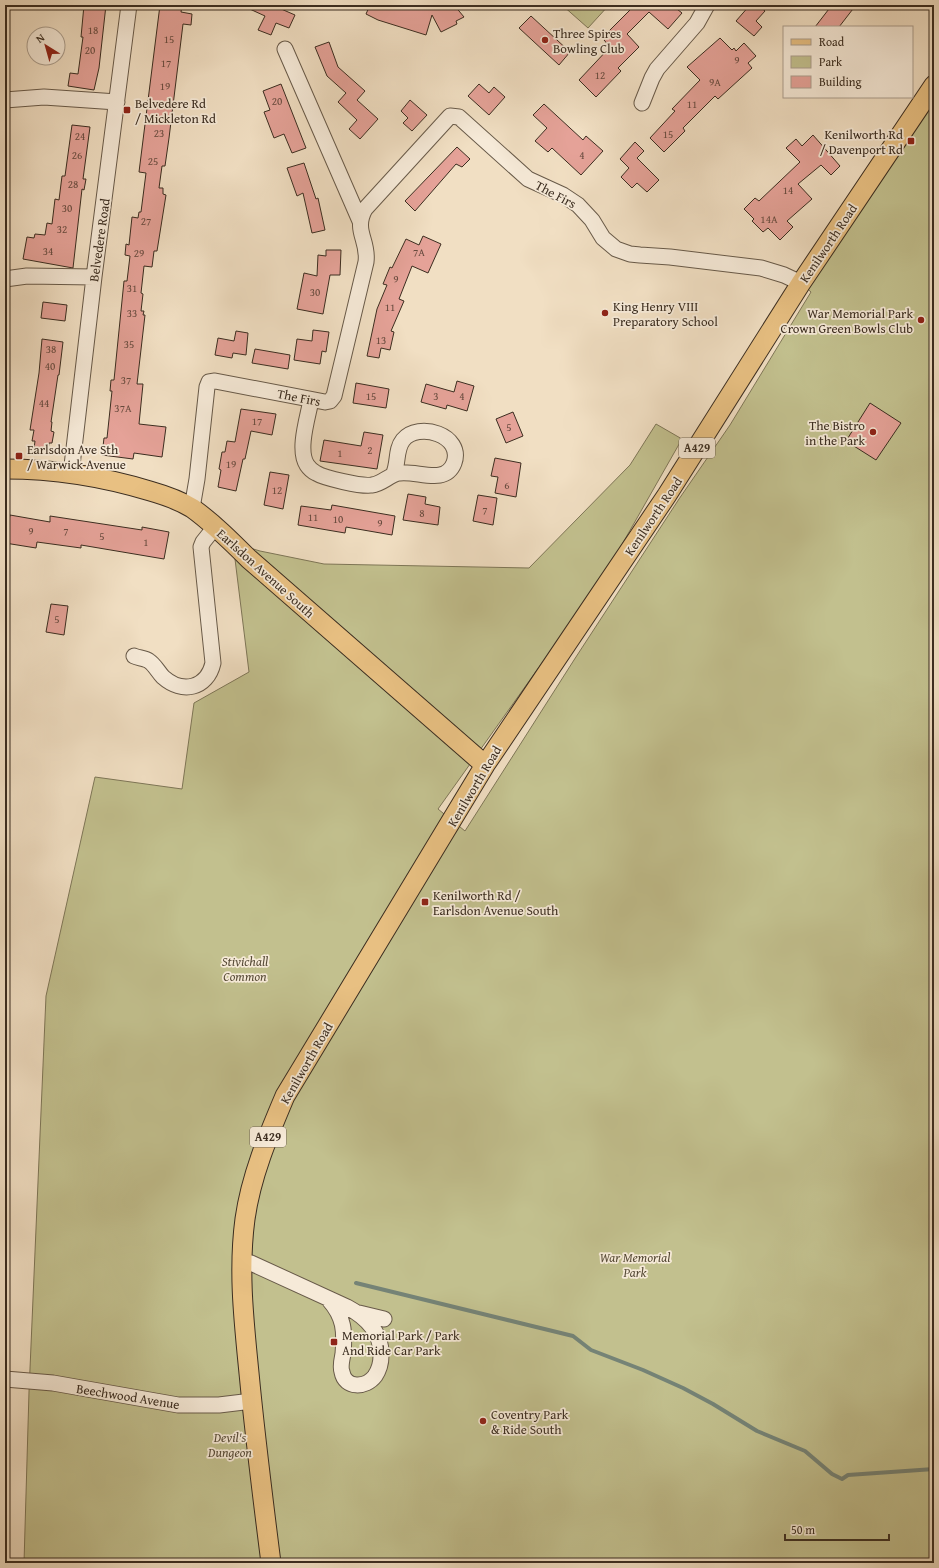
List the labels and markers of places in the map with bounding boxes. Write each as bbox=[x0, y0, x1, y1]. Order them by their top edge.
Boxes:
place label: Three Spires Bowling Club bbox=[553, 24, 625, 58]
marker: Three Spires Bowling Club bbox=[540, 35, 550, 45]
place label: Belvedere Rd / Mickleton Rd bbox=[135, 94, 216, 128]
marker: Belvedere Rd / Mickleton Rd bbox=[122, 105, 132, 115]
place label: Kenilworth Rd / Davenport Rd bbox=[820, 125, 903, 159]
marker: Kenilworth Rd / Davenport Rd bbox=[906, 136, 916, 146]
place label: King Henry VIII Preparatory School bbox=[613, 297, 718, 331]
place label: War Memorial Park Crown Green Bowls Club bbox=[781, 304, 913, 338]
marker: King Henry VIII Preparatory School bbox=[600, 308, 610, 318]
marker: War Memorial Park Crown Green Bowls Club bbox=[916, 315, 926, 325]
place label: The Bistro in the Park bbox=[805, 416, 865, 450]
marker: The Bistro in the Park bbox=[868, 427, 878, 437]
place label: Earlsdon Ave Sth / Warwick Avenue bbox=[27, 440, 126, 474]
marker: Earlsdon Ave Sth / Warwick Avenue bbox=[14, 451, 24, 461]
place label: Kenilworth Rd / Earlsdon Avenue South bbox=[433, 886, 559, 920]
marker: Kenilworth Rd / Earlsdon Avenue South bbox=[420, 897, 430, 907]
place label: Memorial Park / Park And Ride Car Park bbox=[342, 1326, 460, 1360]
marker: Memorial Park / Park And Ride Car Park bbox=[329, 1337, 339, 1347]
place label: Coventry Park & Ride South bbox=[491, 1405, 569, 1439]
marker: Coventry Park & Ride South bbox=[478, 1416, 488, 1426]

